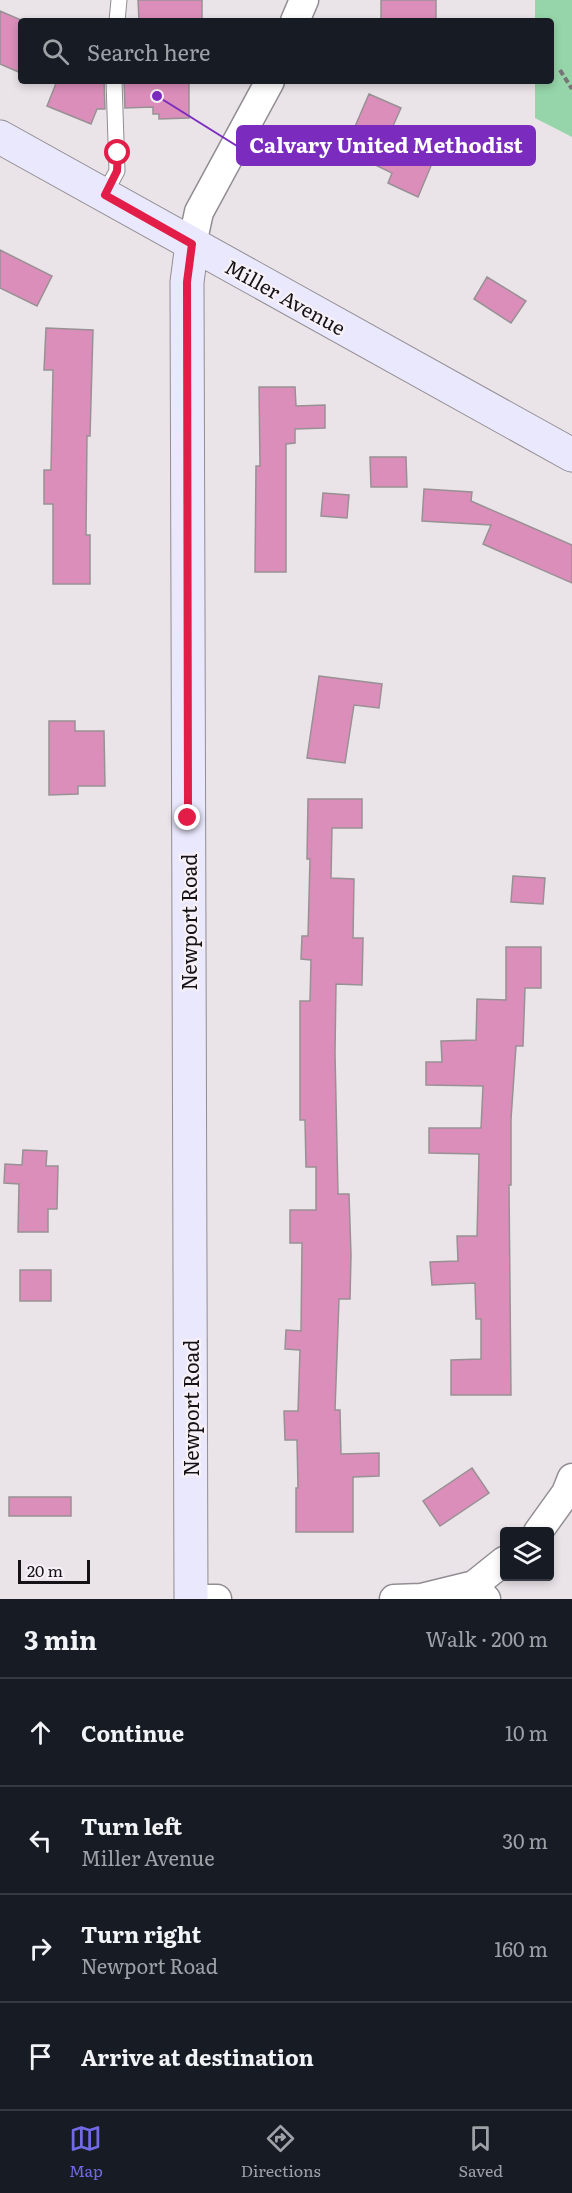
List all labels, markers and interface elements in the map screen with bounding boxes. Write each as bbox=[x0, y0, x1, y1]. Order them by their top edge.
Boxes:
search box bbox=[18, 18, 554, 84]
icon: search bbox=[39, 35, 72, 68]
text: Search here bbox=[87, 35, 210, 68]
callout: Calvary United Methodist bbox=[237, 126, 535, 165]
text: Calvary United Methodist bbox=[249, 128, 524, 159]
route start bbox=[104, 139, 130, 165]
street label: Miller Avenue bbox=[220, 250, 352, 342]
route end bbox=[174, 804, 200, 830]
street label: Newport Road bbox=[173, 854, 203, 991]
street label: Newport Road bbox=[175, 1340, 205, 1477]
map controls bbox=[500, 1527, 554, 1581]
button: layers bbox=[500, 1527, 554, 1581]
scale bar bbox=[18, 1557, 90, 1584]
text: 20 m bbox=[27, 1558, 63, 1582]
text: 3 min bbox=[24, 1619, 97, 1658]
text: Walk · 200 m bbox=[425, 1623, 548, 1653]
icon: ahead bbox=[24, 1716, 57, 1749]
text: Continue bbox=[81, 1716, 184, 1749]
text: 10 m bbox=[505, 1717, 548, 1747]
text: Turn left bbox=[81, 1809, 182, 1842]
icon: left bbox=[24, 1824, 57, 1857]
text: 30 m bbox=[502, 1825, 548, 1855]
text: Miller Avenue bbox=[81, 1842, 215, 1872]
text: Turn right bbox=[81, 1917, 201, 1950]
icon: right bbox=[24, 1932, 57, 1965]
text: 160 m bbox=[494, 1933, 548, 1963]
text: Newport Road bbox=[81, 1950, 218, 1980]
icon: arrive bbox=[24, 2040, 57, 2073]
text: Arrive at destination bbox=[81, 2040, 314, 2073]
tab: Map bbox=[69, 2122, 103, 2182]
tab: Directions bbox=[241, 2122, 321, 2182]
tab: Saved bbox=[459, 2122, 503, 2182]

